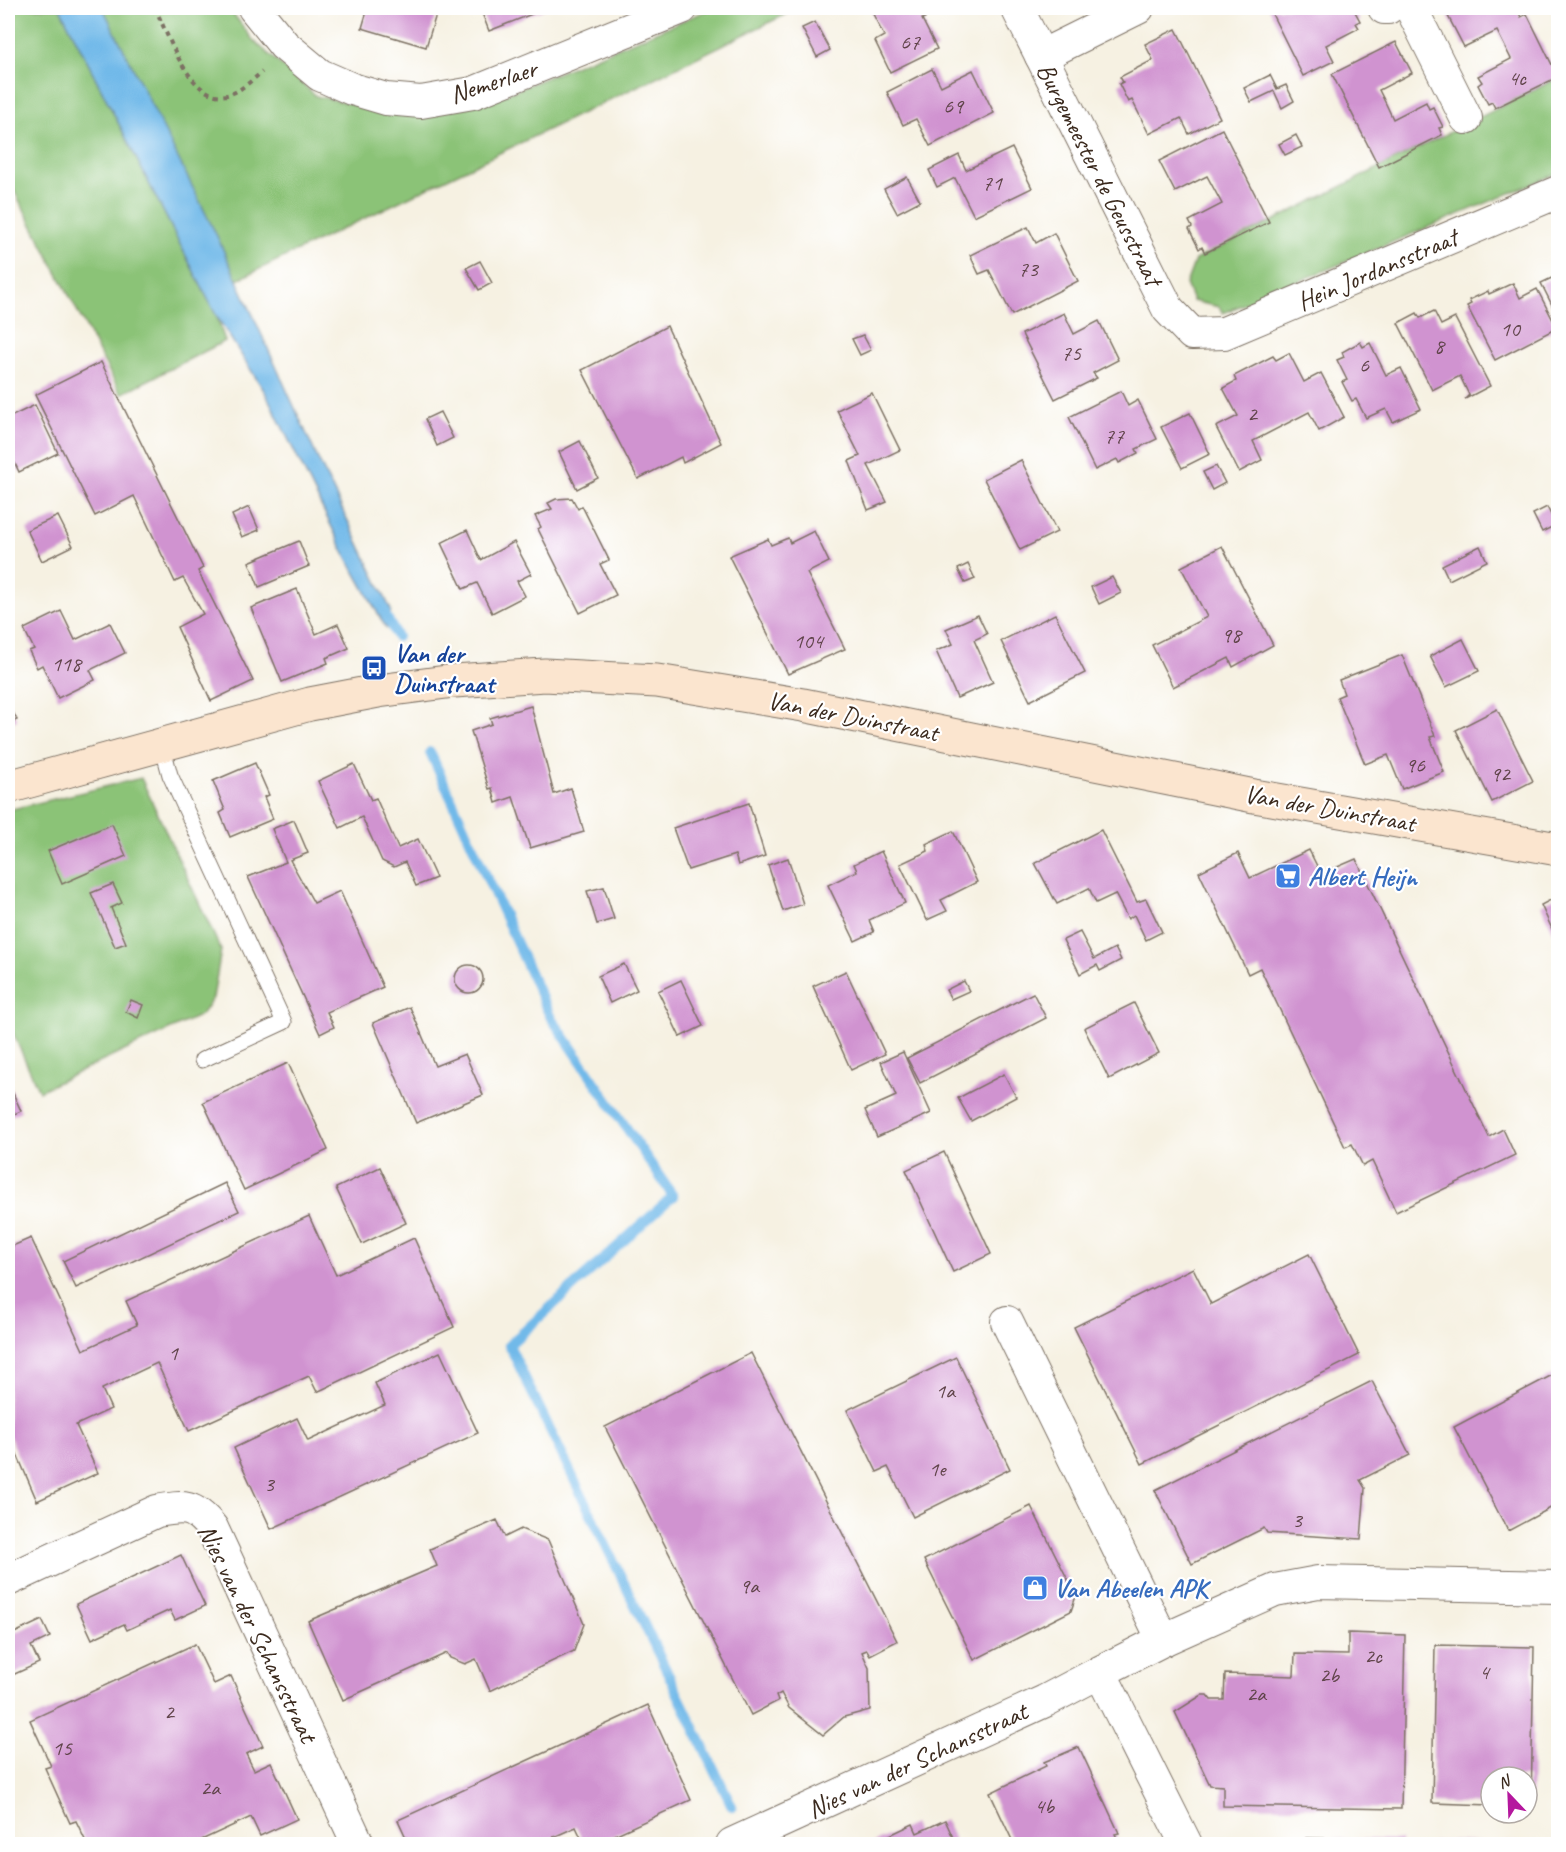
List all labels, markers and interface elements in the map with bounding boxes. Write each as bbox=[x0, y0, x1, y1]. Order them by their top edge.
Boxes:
house number: 67 bbox=[900, 28, 921, 56]
street label: Nemerlaer bbox=[445, 51, 543, 111]
street label: Burgemeester de Geusstraat bbox=[1029, 57, 1171, 294]
house number: 4c bbox=[1508, 64, 1527, 92]
house number: 69 bbox=[943, 92, 965, 120]
house number: 71 bbox=[982, 169, 1003, 197]
street label: Hein Jordansstraat bbox=[1292, 220, 1466, 318]
house number: 73 bbox=[1018, 255, 1040, 283]
house number: 10 bbox=[1500, 315, 1522, 343]
house number: 8 bbox=[1434, 332, 1446, 360]
house number: 75 bbox=[1061, 339, 1082, 367]
house number: 6 bbox=[1359, 351, 1370, 379]
house number: 2 bbox=[1247, 400, 1259, 428]
house number: 77 bbox=[1104, 422, 1125, 450]
house number: 98 bbox=[1221, 621, 1243, 649]
house number: 104 bbox=[793, 627, 825, 655]
place label: Van der Duinstraat bbox=[394, 637, 497, 700]
house number: 118 bbox=[51, 650, 83, 678]
bus stop icon: Van der Duinstraat bbox=[359, 653, 389, 683]
street label: Van der Duinstraat bbox=[765, 684, 943, 750]
house number: 96 bbox=[1405, 751, 1426, 779]
house number: 92 bbox=[1490, 760, 1512, 788]
street label: Van der Duinstraat bbox=[1242, 777, 1420, 840]
place label: Albert Heijn bbox=[1308, 860, 1419, 893]
supermarket icon: Albert Heijn bbox=[1273, 861, 1303, 891]
house number: 1 bbox=[168, 1339, 179, 1367]
house number: 1a bbox=[935, 1377, 956, 1405]
house number: 1e bbox=[928, 1455, 947, 1483]
house number: 3 bbox=[264, 1470, 276, 1498]
house number: 3 bbox=[1292, 1506, 1304, 1534]
street label: Nies van der Schansstraat bbox=[190, 1519, 326, 1750]
house number: 9a bbox=[739, 1572, 760, 1600]
place label: Van Abeelen APK bbox=[1054, 1572, 1211, 1605]
shop icon: Van Abeelen APK bbox=[1020, 1573, 1050, 1603]
house number: 2c bbox=[1364, 1642, 1383, 1670]
house number: 4 bbox=[1479, 1658, 1491, 1686]
house number: 2b bbox=[1319, 1661, 1340, 1689]
house number: 2a bbox=[1246, 1680, 1267, 1708]
street label: Nies van der Schansstraat bbox=[802, 1694, 1035, 1826]
house number: 2 bbox=[164, 1698, 176, 1726]
house number: 15 bbox=[52, 1734, 73, 1762]
north arrow bbox=[1479, 1765, 1539, 1825]
text: N bbox=[1495, 1770, 1515, 1793]
house number: 2a bbox=[200, 1774, 221, 1802]
house number: 4b bbox=[1034, 1792, 1055, 1820]

